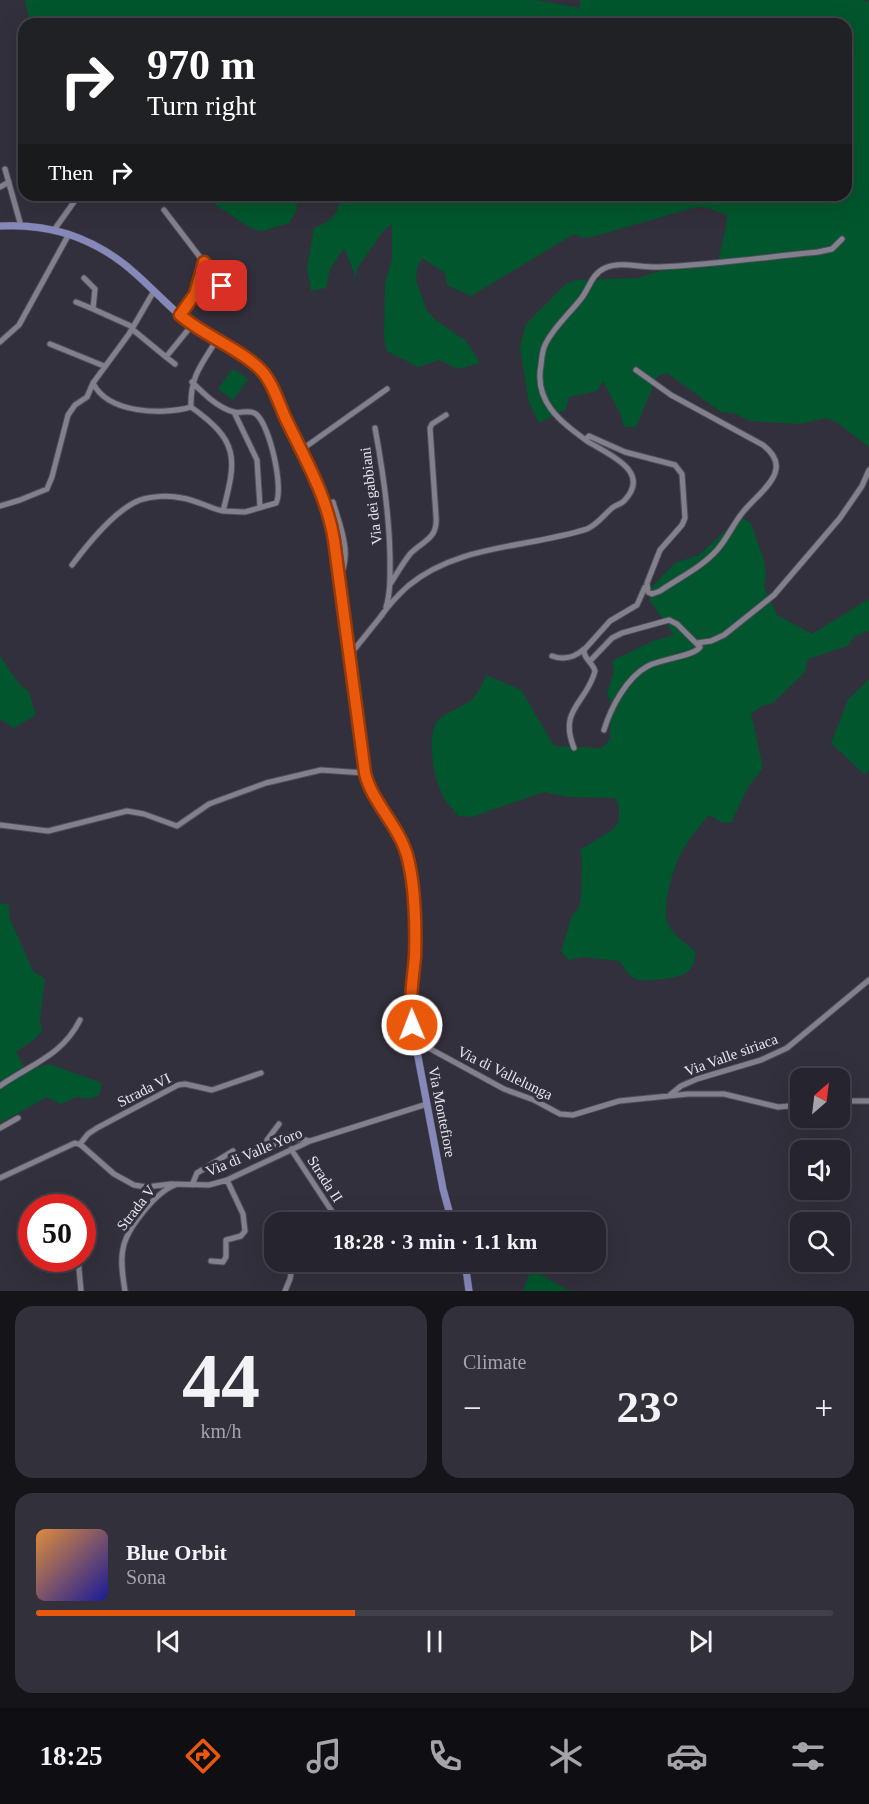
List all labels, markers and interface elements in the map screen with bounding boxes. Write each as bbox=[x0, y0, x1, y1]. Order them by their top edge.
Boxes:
icon: right bbox=[48, 42, 126, 120]
text: 970 m bbox=[147, 42, 256, 88]
text: Turn right bbox=[147, 91, 256, 121]
icon: right bbox=[105, 156, 138, 189]
text: Then bbox=[48, 160, 93, 185]
pin bbox=[196, 260, 247, 311]
icon: arrive bbox=[205, 269, 238, 302]
street label: Via dei gabbiani bbox=[357, 446, 385, 546]
position arrow bbox=[380, 993, 444, 1057]
street label: Via Valle siriaca bbox=[682, 1031, 780, 1079]
street label: Via di Vallelunga bbox=[455, 1043, 555, 1103]
street label: Via Montefiore bbox=[425, 1065, 459, 1159]
north arrow bbox=[790, 1068, 850, 1128]
map controls bbox=[790, 1068, 850, 1272]
street label: Strada VI bbox=[115, 1070, 173, 1110]
street label: Via di Valle Yoro bbox=[203, 1125, 305, 1179]
button: sound bbox=[790, 1140, 850, 1200]
street label: Strada II bbox=[304, 1153, 346, 1205]
street label: Strada V bbox=[113, 1182, 159, 1234]
speed limit sign: 50 bbox=[18, 1194, 96, 1272]
button: search bbox=[790, 1212, 850, 1272]
text: 18:28 · 3 min · 1.1 km bbox=[333, 1229, 537, 1254]
text: 44 bbox=[182, 1337, 260, 1424]
text: Climate bbox=[463, 1351, 526, 1373]
text: 23° bbox=[617, 1382, 680, 1432]
text: − bbox=[463, 1390, 482, 1426]
text: + bbox=[814, 1390, 833, 1426]
text: km/h bbox=[200, 1420, 242, 1442]
text: Blue Orbit bbox=[126, 1540, 227, 1565]
text: Sona bbox=[126, 1566, 166, 1588]
icon: previous bbox=[152, 1625, 185, 1658]
icon: pause bbox=[418, 1625, 451, 1658]
icon: next bbox=[684, 1625, 717, 1658]
icon: directions bbox=[182, 1735, 224, 1777]
icon: music bbox=[303, 1735, 345, 1777]
icon: phone bbox=[424, 1735, 466, 1777]
icon: climate bbox=[545, 1735, 587, 1777]
icon: car bbox=[666, 1735, 708, 1777]
icon: filters bbox=[787, 1735, 829, 1777]
text: 18:25 bbox=[40, 1741, 103, 1771]

